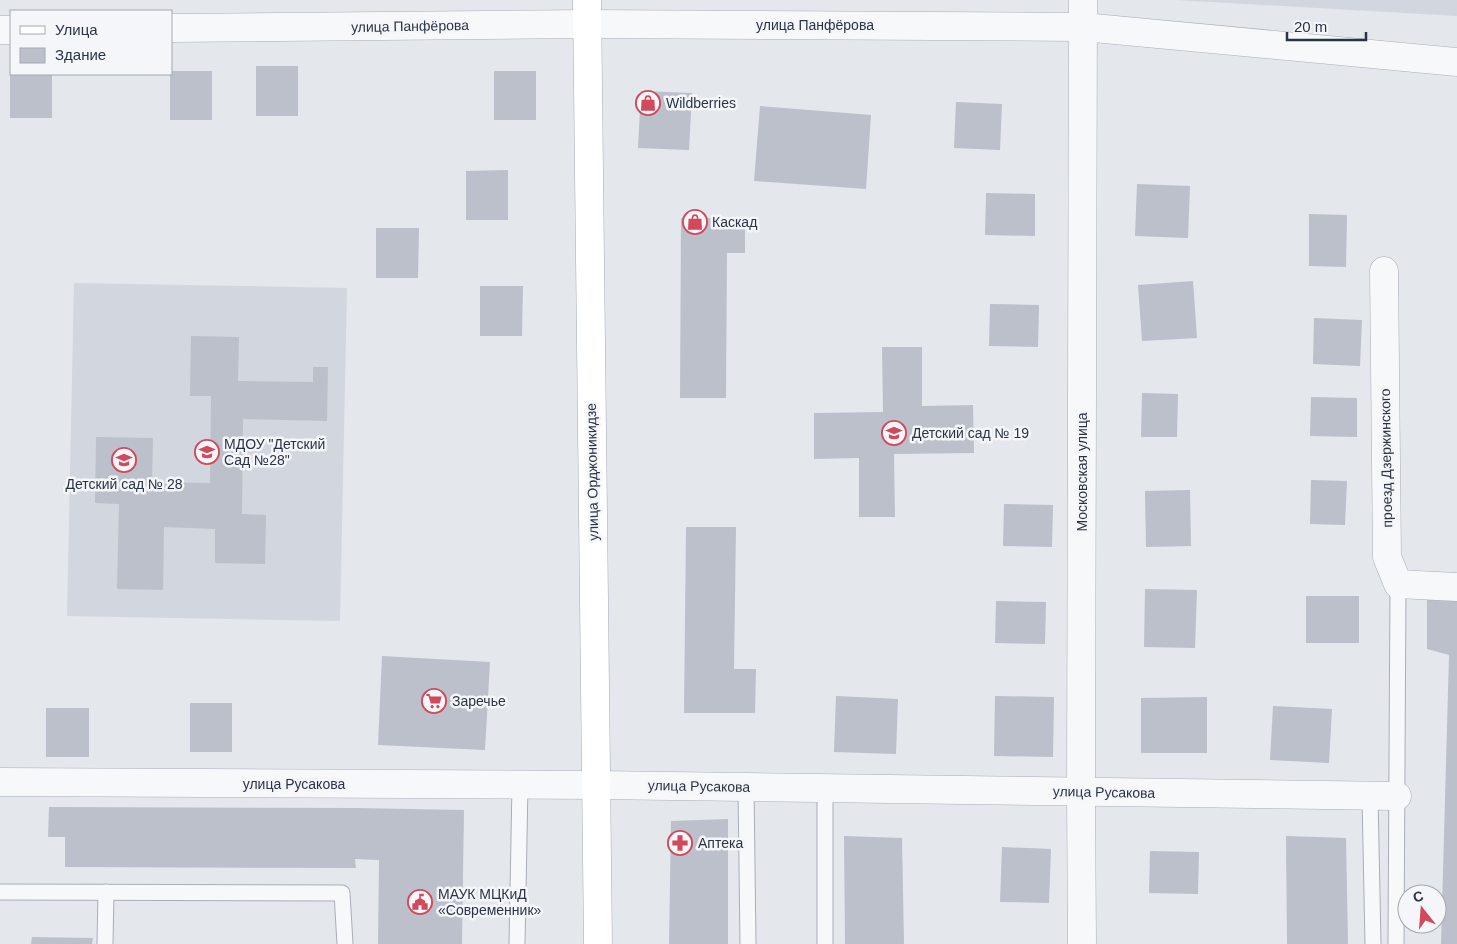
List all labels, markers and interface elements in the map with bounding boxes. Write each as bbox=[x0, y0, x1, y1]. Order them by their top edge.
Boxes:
legend bbox=[10, 10, 172, 75]
scale bar bbox=[1287, 10, 1366, 42]
street label: улица Панфёрова bbox=[351, 17, 469, 35]
street label: улица Панфёрова bbox=[756, 17, 874, 33]
text: 20 m bbox=[1294, 18, 1327, 35]
text: Улица bbox=[55, 21, 98, 38]
text: Здание bbox=[55, 46, 106, 63]
shop icon: Wildberries bbox=[635, 90, 661, 116]
place label: Wildberries bbox=[666, 95, 736, 111]
shop icon: Каскад bbox=[682, 209, 708, 235]
place label: Каскад bbox=[712, 214, 757, 230]
street label: проезд Дзержинского bbox=[1377, 388, 1395, 528]
street label: улица Орджоникидзе bbox=[583, 403, 601, 541]
street label: Московская улица bbox=[1074, 412, 1090, 532]
school or university icon: Детский сад № 19 bbox=[881, 420, 907, 446]
place label: Детский сад № 19 bbox=[912, 425, 1029, 441]
place label: МДОУ "Детский Сад №28" bbox=[224, 436, 325, 468]
school or university icon: МДОУ "Детский Сад №28" bbox=[194, 439, 220, 465]
school or university icon: Детский сад № 28 bbox=[111, 447, 137, 473]
place label: Детский сад № 28 bbox=[65, 476, 183, 492]
supermarket icon: Заречье bbox=[421, 688, 447, 714]
place label: Заречье bbox=[452, 693, 506, 709]
street label: улица Русакова bbox=[243, 776, 345, 792]
street label: улица Русакова bbox=[648, 777, 751, 795]
street label: улица Русакова bbox=[1053, 783, 1156, 801]
pharmacy icon: Аптека bbox=[667, 830, 693, 856]
place label: Аптека bbox=[698, 835, 743, 851]
north arrow bbox=[1397, 884, 1447, 934]
place label: МАУК МЦКиД «Современник» bbox=[438, 886, 542, 918]
text: С bbox=[1411, 887, 1425, 906]
public building icon: МАУК МЦКиД «Современник» bbox=[407, 889, 433, 915]

